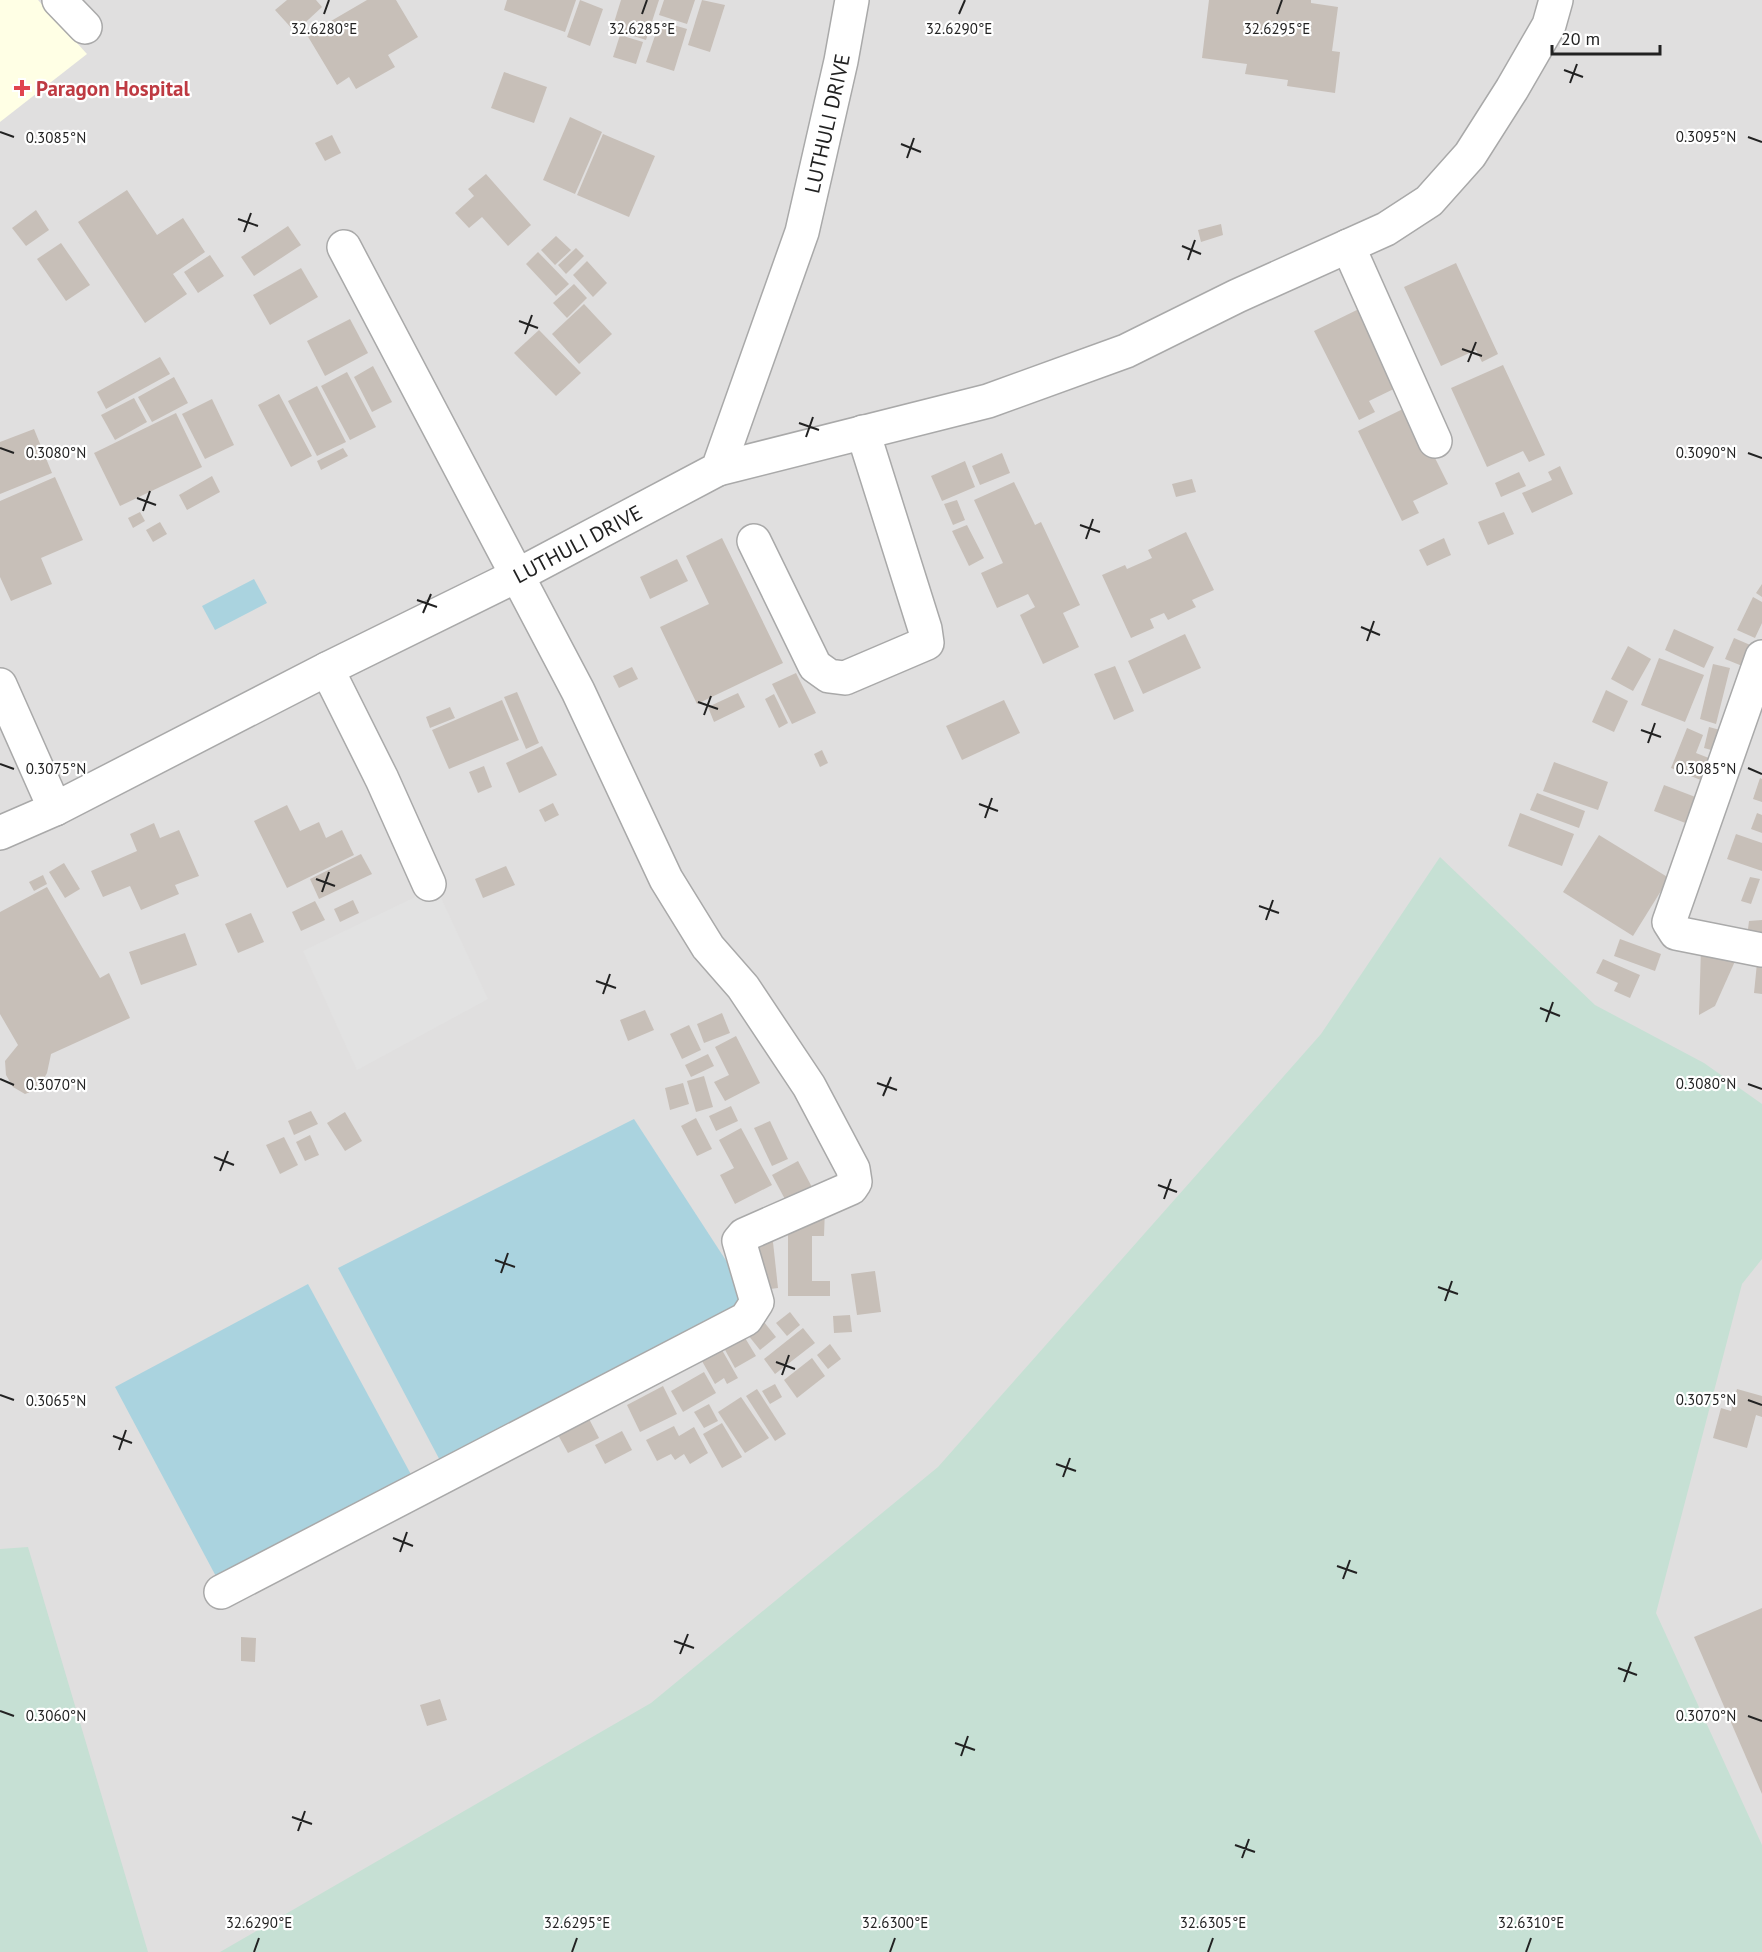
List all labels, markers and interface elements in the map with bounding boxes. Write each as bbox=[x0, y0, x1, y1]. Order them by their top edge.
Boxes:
scale bar bbox=[1552, 18, 1660, 56]
text: 32.6280°E bbox=[291, 19, 357, 38]
text: 32.6285°E bbox=[609, 19, 675, 38]
text: 32.6290°E bbox=[926, 19, 992, 38]
text: 32.6295°E bbox=[1244, 19, 1310, 38]
text: 20 m bbox=[1561, 27, 1600, 50]
street label: LUTHULI DRIVE bbox=[798, 52, 856, 196]
place label: Paragon Hospital bbox=[36, 75, 190, 102]
marker: Paragon Hospital bbox=[13, 79, 31, 97]
text: 0.3095°N bbox=[1676, 127, 1736, 146]
text: 0.3085°N bbox=[26, 128, 86, 147]
text: 0.3080°N bbox=[26, 443, 86, 462]
text: 0.3090°N bbox=[1676, 443, 1736, 462]
street label: LUTHULI DRIVE bbox=[508, 498, 647, 589]
text: 0.3075°N bbox=[26, 759, 86, 778]
text: 0.3085°N bbox=[1676, 759, 1736, 778]
text: 0.3080°N bbox=[1676, 1074, 1736, 1093]
text: 0.3070°N bbox=[26, 1075, 86, 1094]
text: 0.3075°N bbox=[1676, 1390, 1736, 1409]
text: 0.3065°N bbox=[26, 1391, 86, 1410]
text: 0.3060°N bbox=[26, 1706, 86, 1725]
text: 0.3070°N bbox=[1676, 1706, 1736, 1725]
text: 32.6290°E bbox=[226, 1913, 292, 1932]
text: 32.6295°E bbox=[544, 1913, 610, 1932]
text: 32.6300°E bbox=[862, 1913, 928, 1932]
text: 32.6305°E bbox=[1180, 1913, 1246, 1932]
text: 32.6310°E bbox=[1498, 1913, 1564, 1932]

